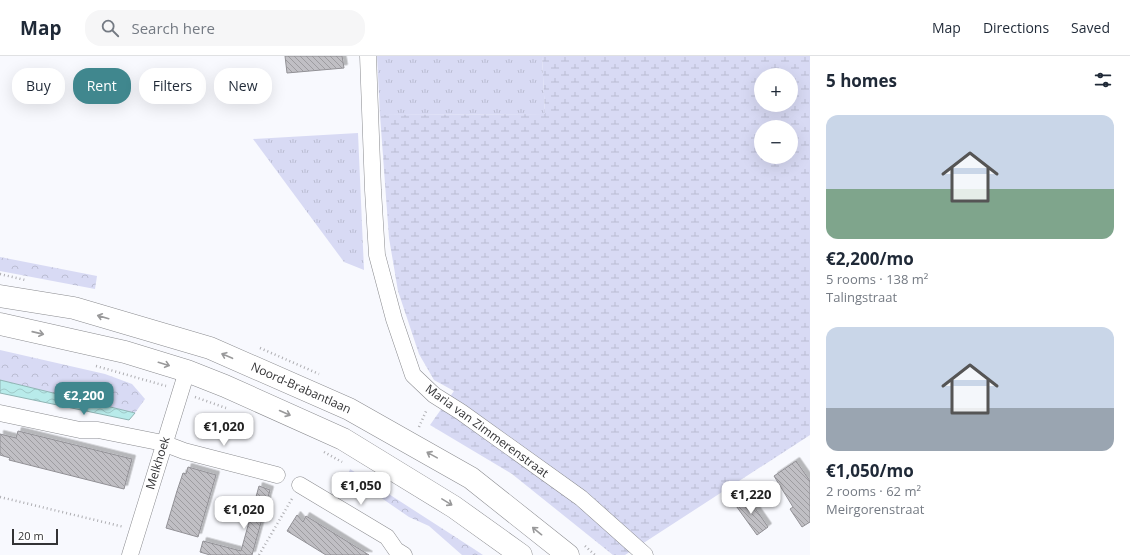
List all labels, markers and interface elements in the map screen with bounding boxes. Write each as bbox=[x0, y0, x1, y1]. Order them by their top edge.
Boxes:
search box bbox=[85, 10, 365, 46]
text: Map bbox=[20, 15, 61, 41]
icon: search bbox=[99, 17, 121, 39]
text: Search here bbox=[131, 18, 215, 38]
text: Map bbox=[932, 18, 961, 37]
text: Directions bbox=[983, 18, 1049, 37]
text: Saved bbox=[1071, 18, 1110, 37]
chip: Buy bbox=[12, 68, 65, 104]
chip: Rent bbox=[73, 68, 131, 104]
chip: Filters bbox=[139, 68, 206, 104]
chip: New bbox=[214, 68, 272, 104]
map controls bbox=[754, 68, 798, 164]
button: + bbox=[754, 68, 798, 112]
text: 5 homes bbox=[826, 69, 897, 92]
icon: filters bbox=[1092, 69, 1114, 91]
button: − bbox=[754, 120, 798, 164]
icon: home bbox=[934, 141, 1006, 213]
text: €2,200/mo bbox=[826, 247, 914, 270]
text: 5 rooms · 138 m² bbox=[826, 270, 928, 288]
text: Talingstraat bbox=[826, 288, 897, 306]
one-way arrow bbox=[97, 313, 110, 320]
one-way arrow bbox=[31, 329, 44, 337]
one-way arrow bbox=[221, 352, 233, 359]
icon: home bbox=[934, 353, 1006, 425]
street label: Noord-Brabantlaan bbox=[248, 358, 354, 417]
one-way arrow bbox=[157, 361, 170, 368]
street label: Maria van Zimmerenstraat bbox=[422, 380, 552, 481]
pin: €2,200 bbox=[51, 382, 117, 416]
text: €2,200 bbox=[64, 386, 104, 404]
one-way arrow bbox=[278, 410, 290, 417]
pin: €1,020 bbox=[191, 413, 257, 447]
text: €1,020 bbox=[204, 417, 244, 435]
street label: Melkhoek bbox=[141, 434, 174, 491]
one-way arrow bbox=[426, 451, 438, 459]
text: €1,050/mo bbox=[826, 459, 914, 482]
pin: €1,050 bbox=[328, 472, 394, 506]
text: €1,050 bbox=[341, 476, 381, 494]
pin: €1,220 bbox=[718, 481, 784, 515]
text: 2 rooms · 62 m² bbox=[826, 482, 921, 500]
text: €1,220 bbox=[731, 485, 771, 503]
pin: €1,020 bbox=[211, 496, 277, 530]
one-way arrow bbox=[441, 499, 453, 507]
text: €1,020 bbox=[224, 500, 264, 518]
text: Meirgorenstraat bbox=[826, 500, 924, 518]
one-way arrow bbox=[532, 526, 543, 535]
scale bar bbox=[12, 527, 58, 546]
text: 20 m bbox=[18, 528, 44, 543]

